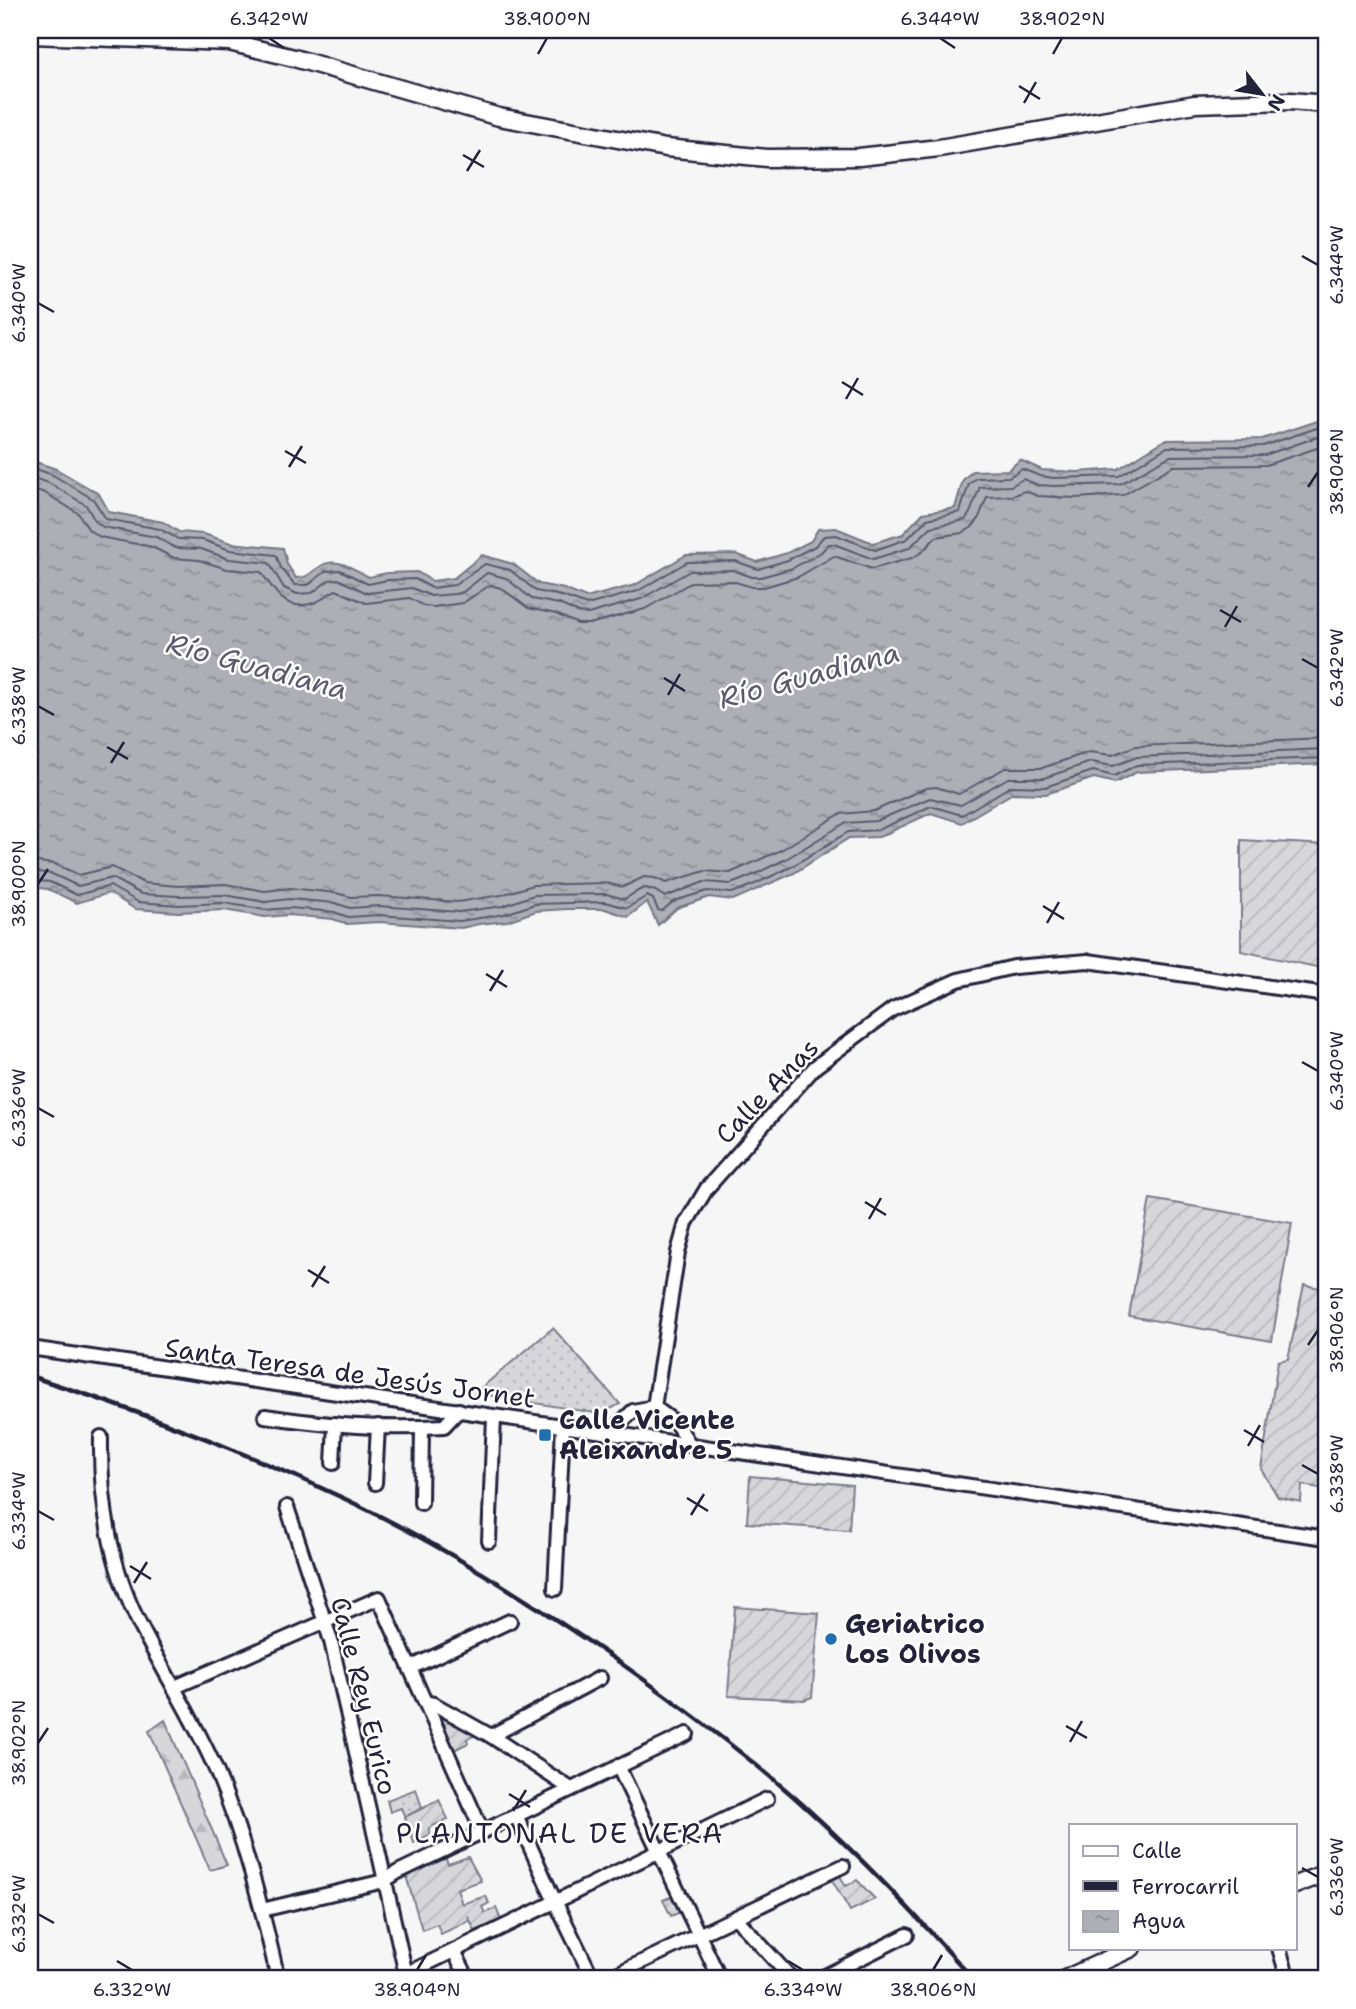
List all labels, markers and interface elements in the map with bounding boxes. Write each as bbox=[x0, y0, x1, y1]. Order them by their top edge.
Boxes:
text: 6.342°W bbox=[230, 7, 308, 31]
text: 38.900°N bbox=[503, 7, 591, 31]
text: 6.344°W bbox=[900, 7, 980, 31]
text: 38.902°N bbox=[1019, 7, 1105, 31]
north arrow bbox=[1226, 60, 1296, 130]
text: N bbox=[1262, 90, 1291, 115]
text: 6.344°W bbox=[1325, 225, 1349, 305]
text: 6.340°W bbox=[7, 263, 31, 343]
text: 38.904°N bbox=[1325, 429, 1349, 515]
water label: Río Guadiana bbox=[162, 624, 352, 708]
text: 6.342°W bbox=[1325, 629, 1349, 707]
water label: Río Guadiana bbox=[714, 633, 904, 717]
text: 6.338°W bbox=[7, 666, 31, 746]
text: 38.900°N bbox=[7, 840, 31, 928]
street label: Calle Anas bbox=[707, 1030, 826, 1151]
text: 6.340°W bbox=[1325, 1031, 1349, 1111]
text: 6.336°W bbox=[7, 1068, 31, 1148]
text: 38.906°N bbox=[1325, 1286, 1349, 1374]
street label: Santa Teresa de Jesús Jornet bbox=[163, 1329, 538, 1416]
place label: Calle Vicente Aleixandre 5 bbox=[559, 1402, 735, 1467]
marker: Calle Vicente Aleixandre 5 bbox=[537, 1427, 553, 1443]
text: 6.338°W bbox=[1325, 1434, 1349, 1514]
text: 6.334°W bbox=[7, 1471, 31, 1551]
street label: Calle Rey Eurico bbox=[323, 1593, 406, 1799]
place label: Geriatrico Los Olivos bbox=[845, 1606, 985, 1671]
marker: Geriatrico Los Olivos bbox=[823, 1631, 839, 1647]
text: 38.902°N bbox=[7, 1700, 31, 1786]
district label: PLANTONAL DE VERA bbox=[396, 1814, 724, 1852]
legend bbox=[1069, 1824, 1296, 1950]
text: Calle bbox=[1132, 1837, 1182, 1865]
text: 6.336°W bbox=[1325, 1837, 1349, 1917]
text: Ferrocarril bbox=[1132, 1873, 1239, 1901]
text: 6.332°W bbox=[7, 1875, 31, 1953]
text: Agua bbox=[1132, 1907, 1185, 1935]
text: 6.332°W bbox=[93, 1978, 171, 2002]
text: 38.904°N bbox=[374, 1978, 460, 2002]
text: 6.334°W bbox=[763, 1978, 843, 2002]
text: 38.906°N bbox=[889, 1978, 977, 2002]

